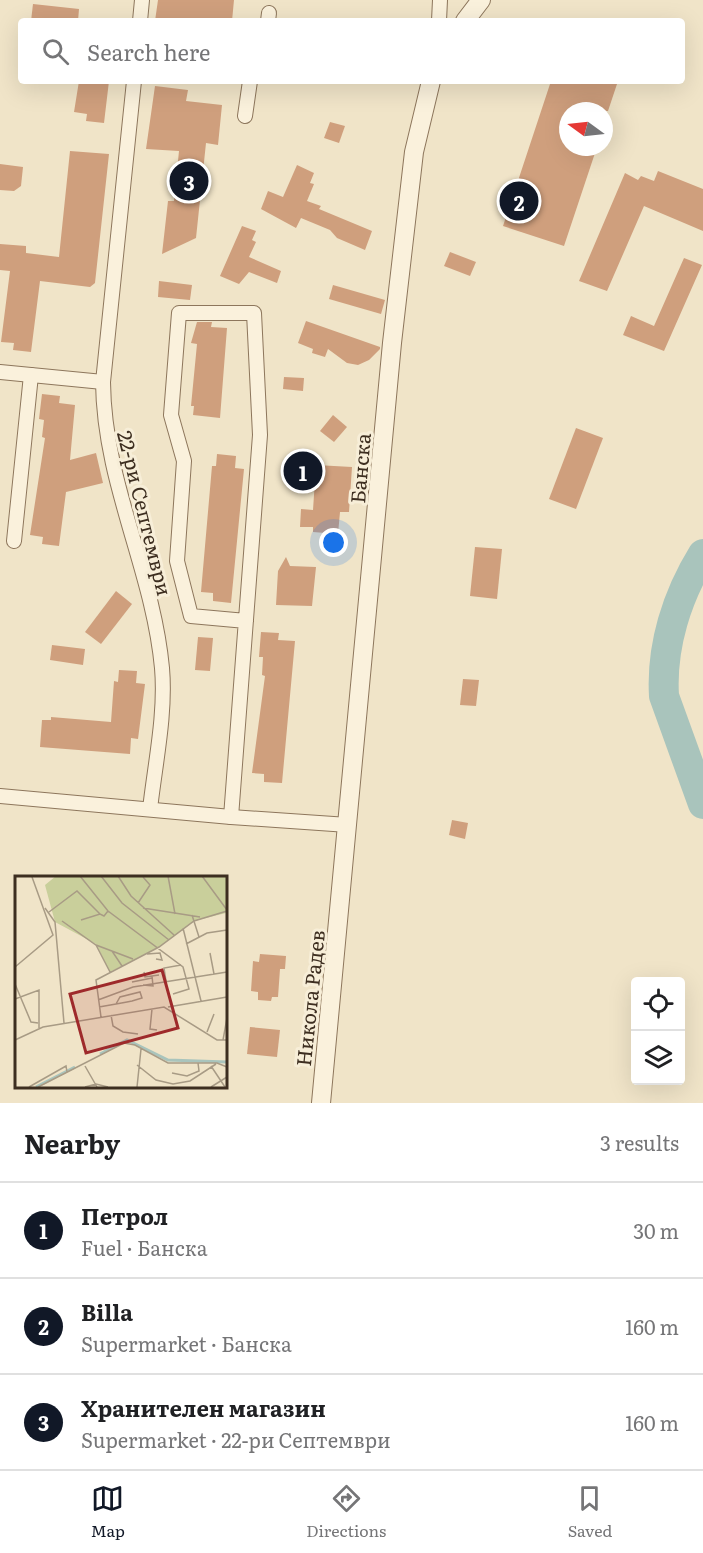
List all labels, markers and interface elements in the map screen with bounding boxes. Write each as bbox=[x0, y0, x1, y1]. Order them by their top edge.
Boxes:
search box bbox=[18, 18, 685, 84]
icon: search bbox=[39, 35, 72, 68]
text: Search here bbox=[87, 35, 210, 68]
north arrow bbox=[559, 102, 613, 156]
pin: 3 bbox=[170, 158, 208, 204]
pin: 2 bbox=[500, 178, 538, 224]
street label: 22-ри Септември bbox=[111, 427, 181, 599]
street label: Банска bbox=[341, 431, 377, 504]
pin: 1 bbox=[284, 448, 322, 494]
your location bbox=[319, 528, 348, 557]
inset map bbox=[15, 876, 226, 1088]
street label: Никола Радев bbox=[287, 928, 331, 1068]
map controls bbox=[631, 977, 685, 1085]
button: locate bbox=[631, 977, 685, 1031]
button: layers bbox=[631, 1031, 685, 1085]
text: Nearby bbox=[24, 1123, 120, 1162]
text: 3 results bbox=[600, 1127, 679, 1157]
text: Петрол bbox=[81, 1199, 168, 1232]
text: 1 bbox=[39, 1215, 48, 1245]
text: 30 m bbox=[633, 1215, 679, 1245]
text: Fuel · Банска bbox=[81, 1232, 208, 1262]
text: Billa bbox=[81, 1295, 133, 1328]
text: 2 bbox=[38, 1311, 49, 1341]
text: 160 m bbox=[625, 1311, 679, 1341]
text: Supermarket · Банска bbox=[81, 1328, 292, 1358]
text: Хранителен магазин bbox=[81, 1391, 326, 1424]
text: 3 bbox=[38, 1407, 49, 1437]
text: 160 m bbox=[625, 1407, 679, 1437]
text: Supermarket · 22-ри Септември bbox=[81, 1424, 391, 1454]
tab: Map bbox=[91, 1482, 125, 1542]
tab: Directions bbox=[306, 1482, 386, 1542]
tab: Saved bbox=[568, 1482, 612, 1542]

